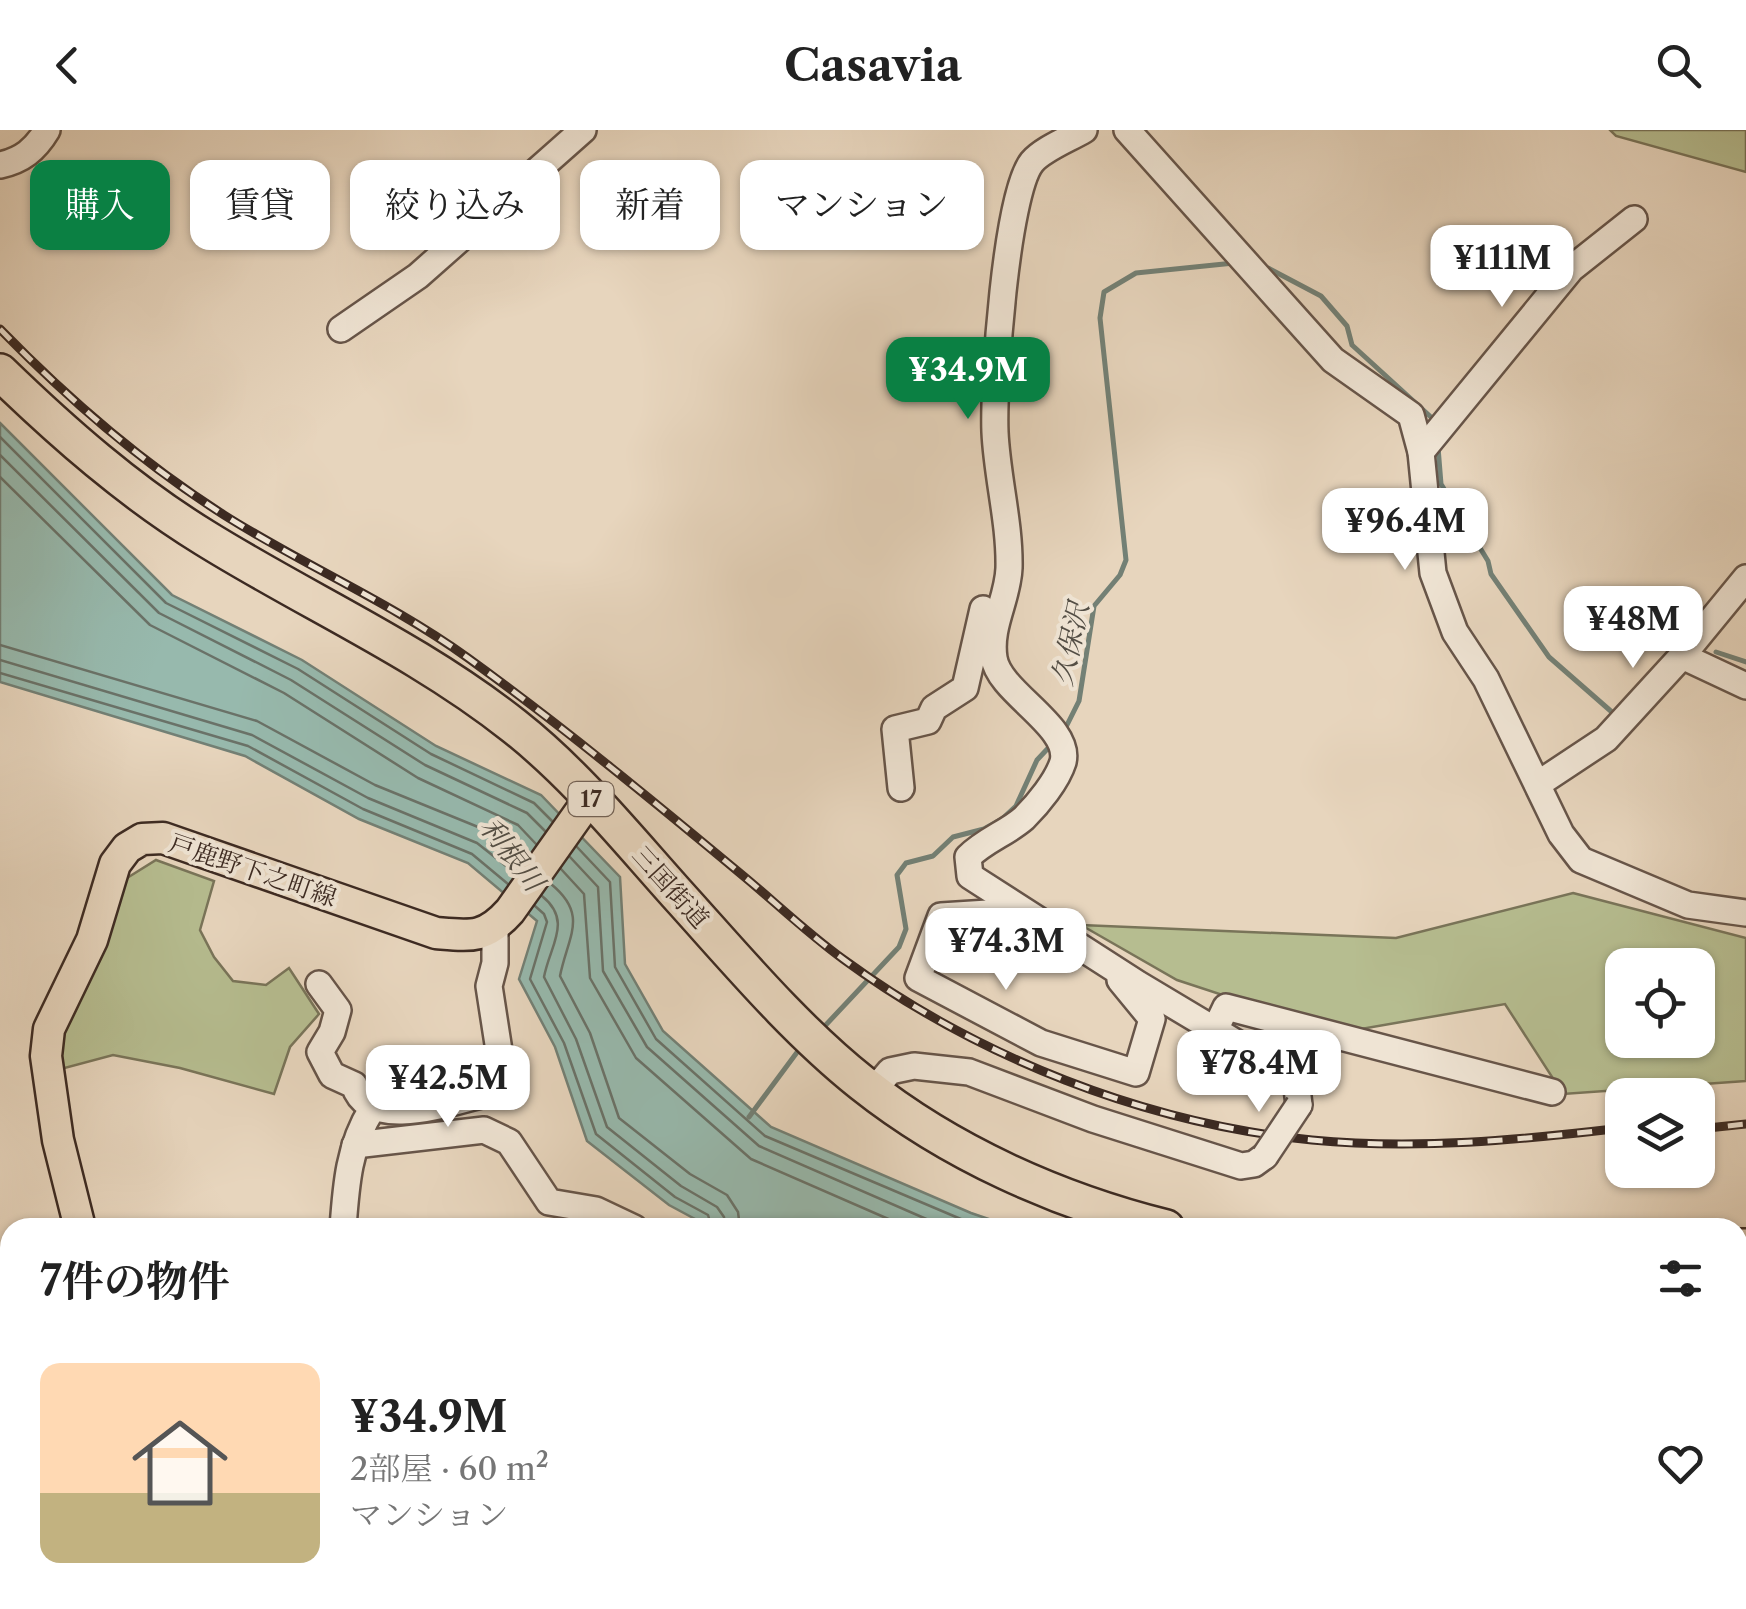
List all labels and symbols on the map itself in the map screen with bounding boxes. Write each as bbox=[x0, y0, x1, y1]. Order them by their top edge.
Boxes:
pin: ¥111M bbox=[1432, 225, 1572, 310]
pin: ¥34.9M bbox=[887, 337, 1049, 422]
pin: ¥96.4M bbox=[1324, 488, 1486, 573]
pin: ¥48M bbox=[1574, 586, 1692, 671]
water label: 久保沢 bbox=[1045, 596, 1096, 689]
road number: 17 bbox=[568, 782, 614, 816]
water label: 利根川 bbox=[473, 810, 553, 900]
street label: 戸鹿野下之町線 bbox=[165, 827, 341, 914]
street label: 三国街道 bbox=[626, 840, 716, 935]
pin: ¥74.3M bbox=[925, 908, 1087, 993]
pin: ¥78.4M bbox=[1178, 1030, 1340, 1115]
pin: ¥42.5M bbox=[367, 1045, 529, 1130]

